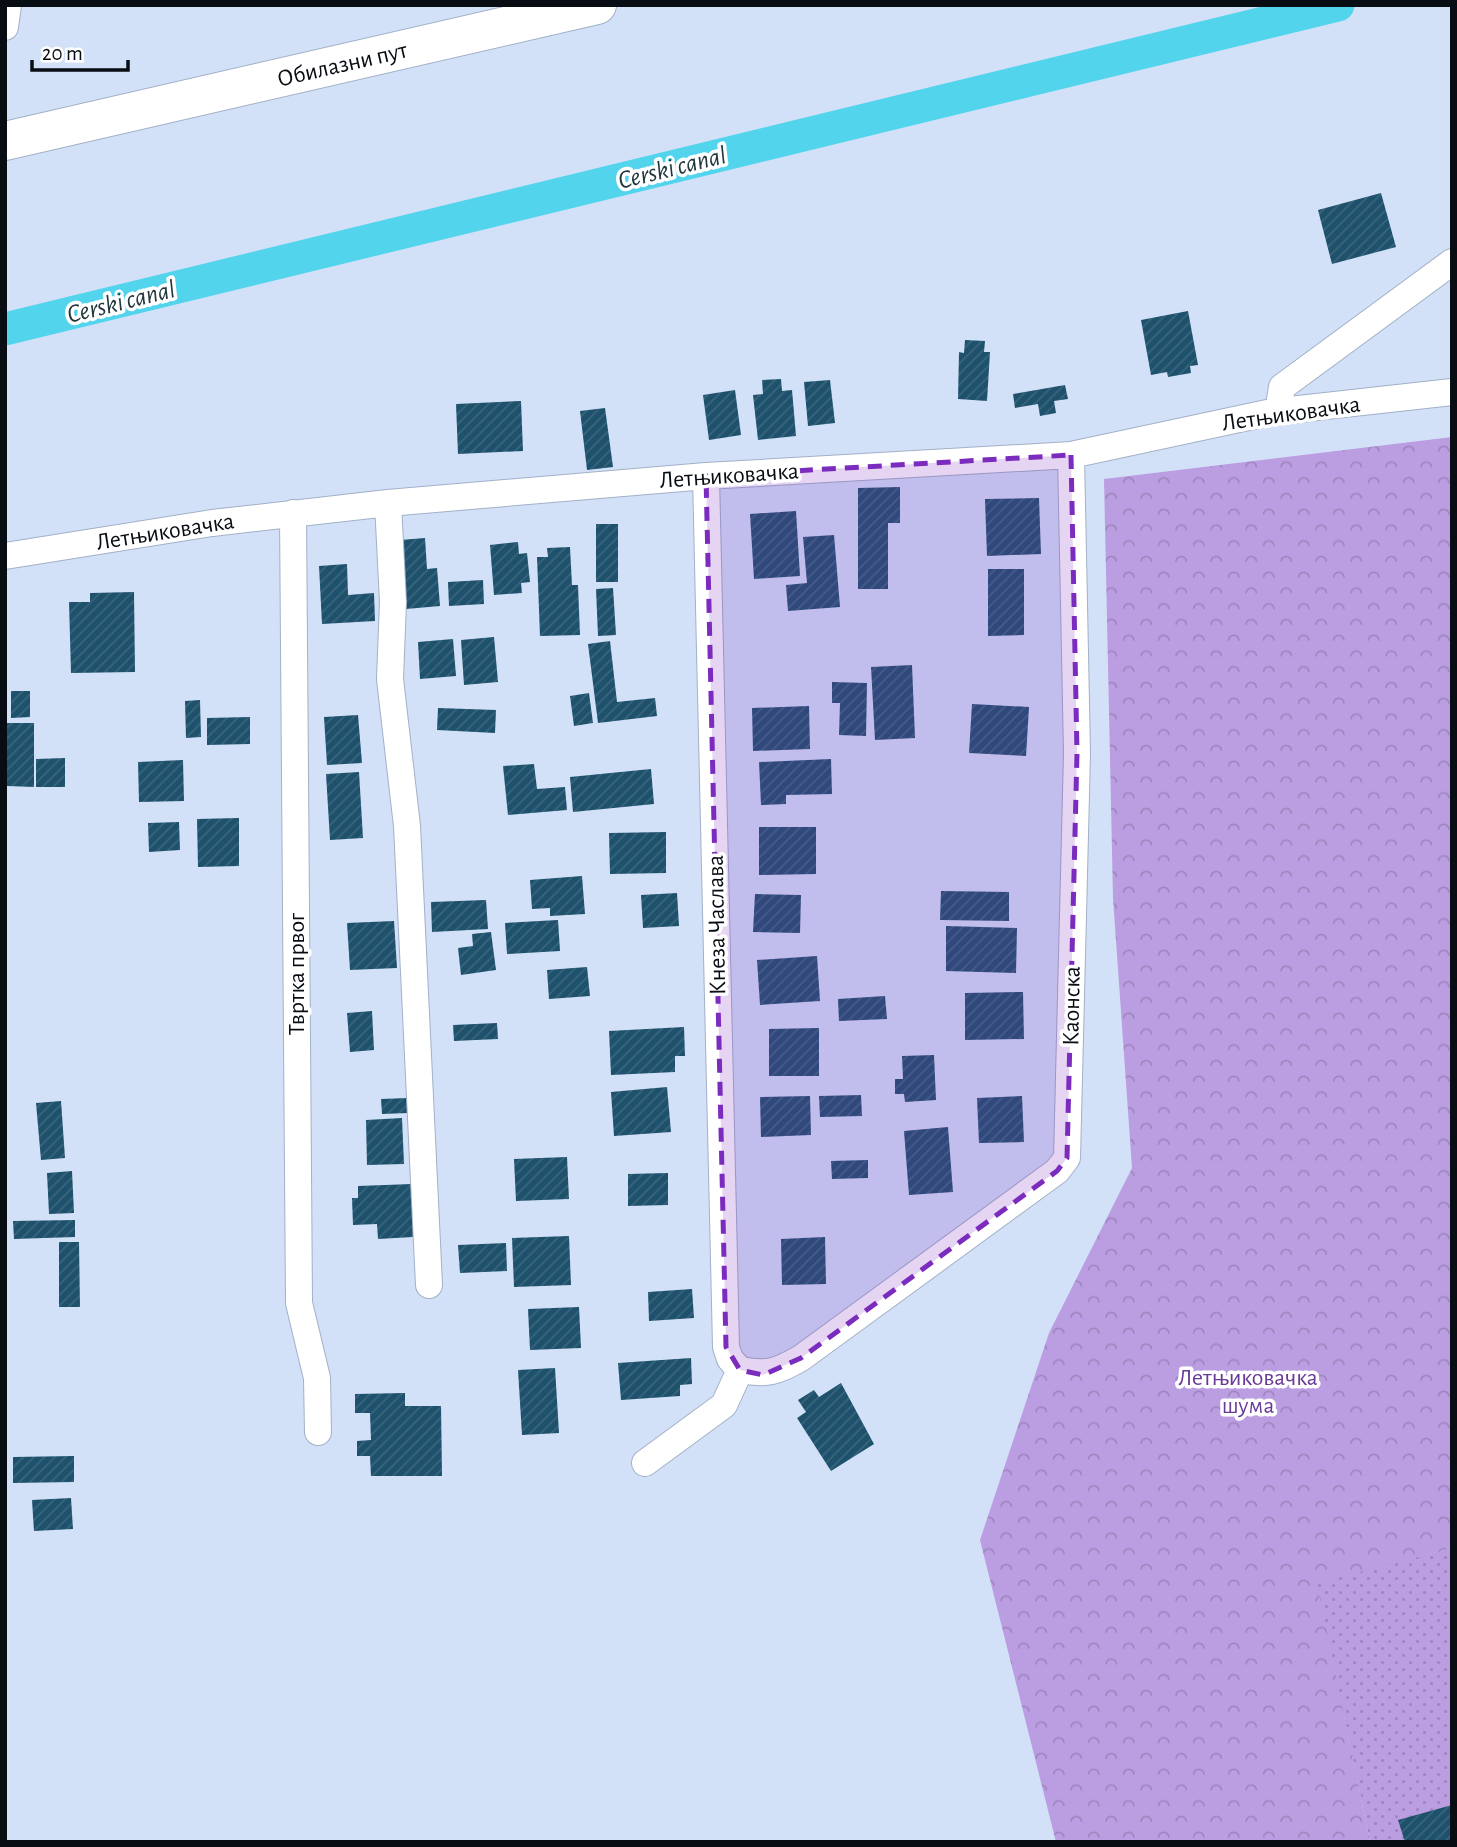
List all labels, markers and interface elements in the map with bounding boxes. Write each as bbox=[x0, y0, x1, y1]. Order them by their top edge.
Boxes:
scale bar bbox=[32, 28, 128, 72]
street label: Обилазни пут bbox=[275, 38, 410, 92]
text: 20 m bbox=[42, 43, 83, 64]
water label: Cerski canal bbox=[615, 142, 729, 194]
water label: Cerski canal bbox=[64, 276, 178, 328]
street label: Летњиковачка bbox=[1220, 392, 1362, 436]
street label: Летњиковачка bbox=[659, 459, 799, 493]
street label: Летњиковачка bbox=[94, 509, 236, 555]
street label: Кнеза Часлава bbox=[704, 855, 730, 995]
street label: Твртка првог bbox=[285, 912, 309, 1035]
street label: Каонска bbox=[1059, 966, 1085, 1046]
park label: Летњиковачка шума bbox=[1178, 1366, 1318, 1418]

